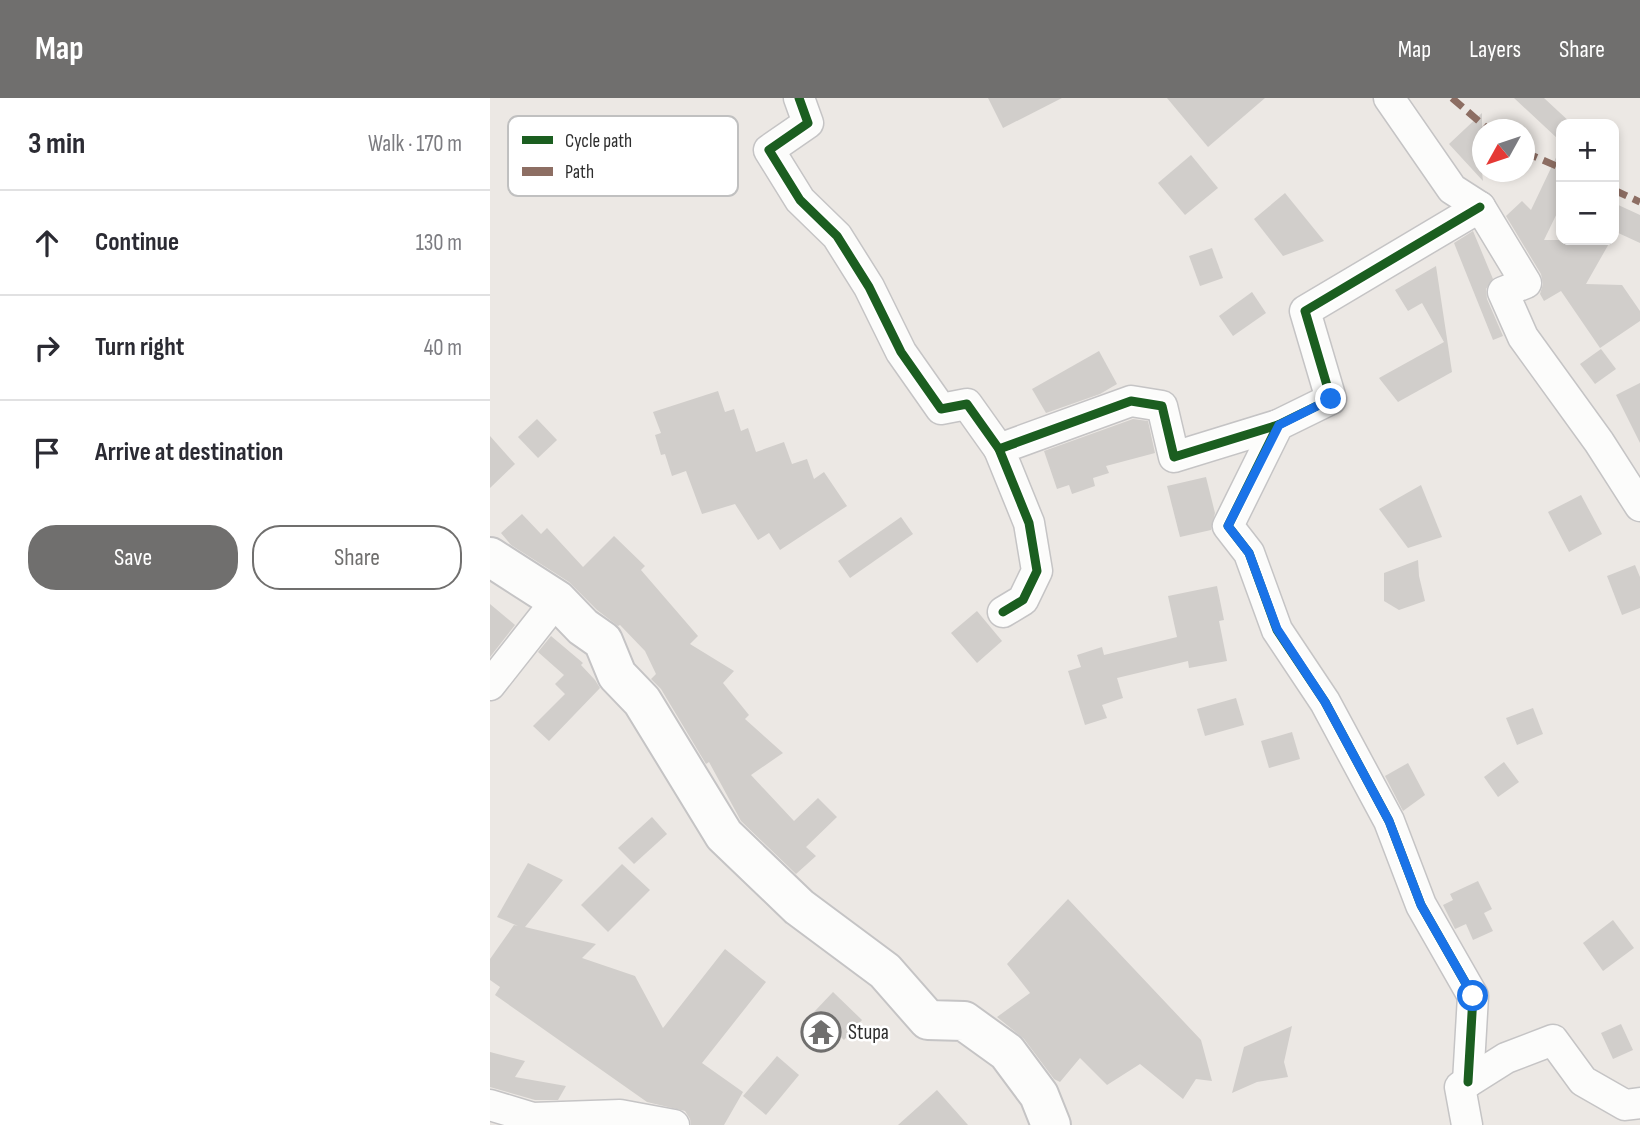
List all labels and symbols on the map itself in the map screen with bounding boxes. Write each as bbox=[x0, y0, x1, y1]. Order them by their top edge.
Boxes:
legend bbox=[508, 116, 738, 196]
north arrow bbox=[1472, 119, 1535, 182]
text: Cycle path bbox=[565, 130, 632, 153]
text: Path bbox=[565, 161, 594, 184]
route end bbox=[1315, 383, 1346, 414]
route start bbox=[1457, 980, 1488, 1011]
temple icon: Stupa bbox=[800, 1011, 842, 1053]
place label: Stupa bbox=[848, 1020, 889, 1045]

